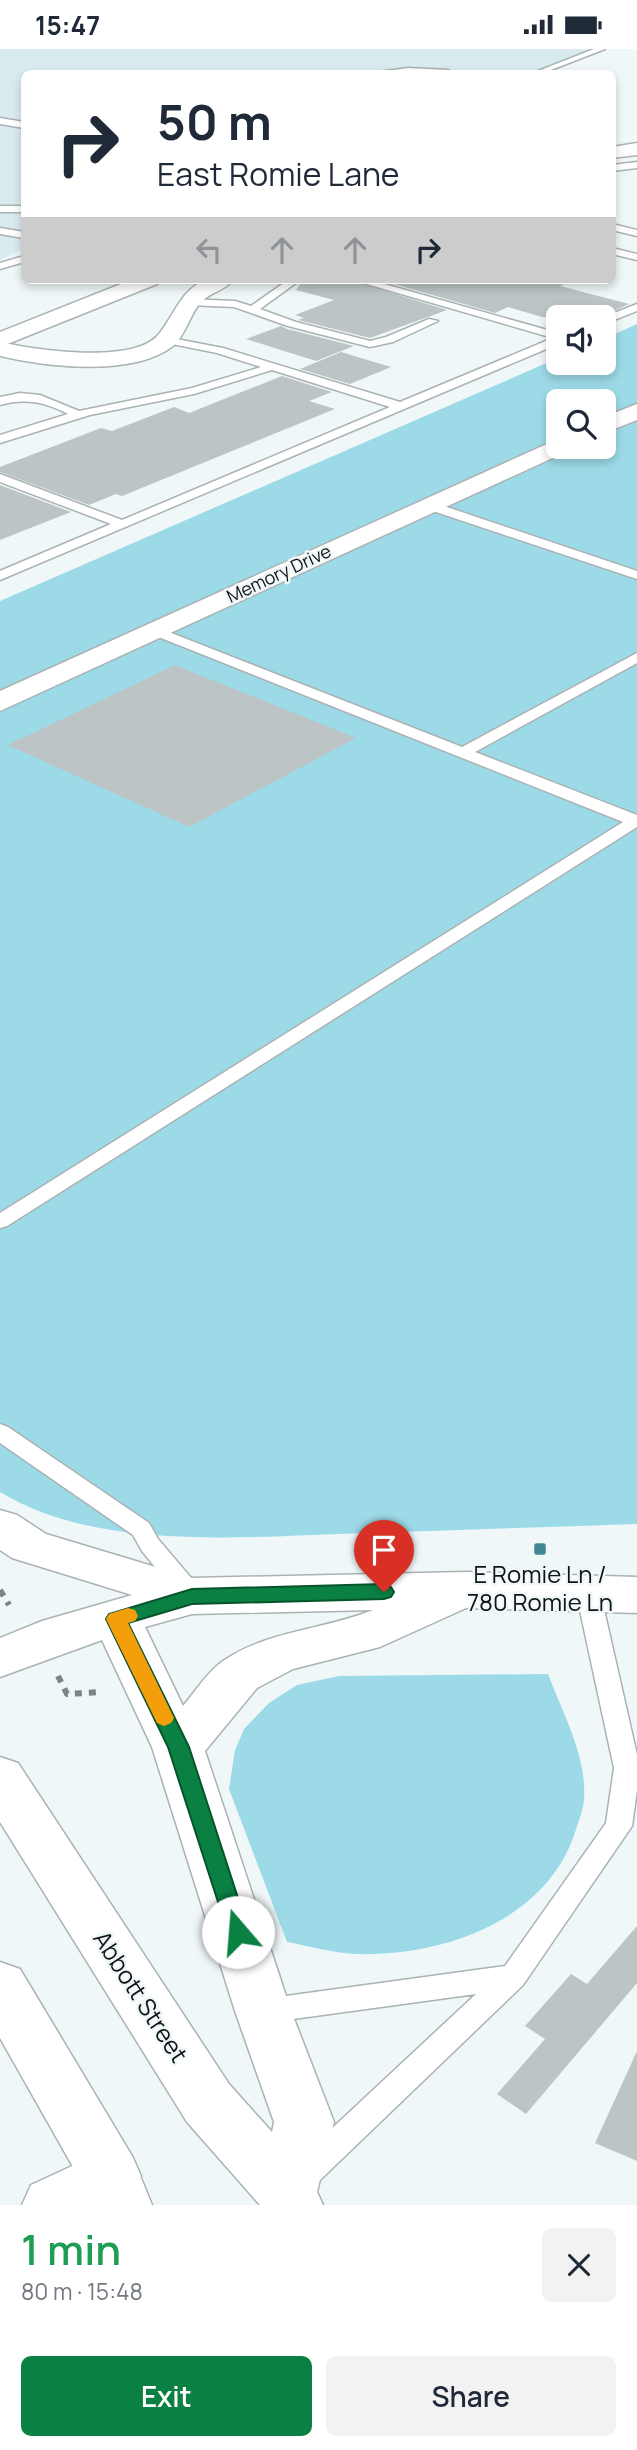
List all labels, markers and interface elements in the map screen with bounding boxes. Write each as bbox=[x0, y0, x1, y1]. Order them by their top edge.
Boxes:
text: 15:47 bbox=[35, 7, 100, 43]
text: 50 m bbox=[157, 88, 272, 155]
icon: right bbox=[42, 98, 133, 189]
text: East Romie Lane bbox=[157, 152, 400, 196]
icon: left bbox=[190, 231, 228, 269]
icon: ahead bbox=[263, 231, 301, 269]
icon: ahead bbox=[336, 231, 374, 269]
icon: right bbox=[409, 231, 447, 269]
map controls bbox=[546, 305, 616, 459]
button: sound bbox=[546, 305, 616, 375]
button: search bbox=[546, 389, 616, 459]
street label: Memory Drive bbox=[222, 538, 335, 608]
pin bbox=[354, 1520, 414, 1592]
icon: arrive bbox=[365, 1531, 403, 1569]
marker: E Romie Ln / 780 Romie Ln bbox=[532, 1541, 548, 1557]
place label: E Romie Ln / 780 Romie Ln bbox=[467, 1557, 613, 1618]
position arrow bbox=[201, 1895, 275, 1969]
street label: Abbott Street bbox=[86, 1924, 196, 2068]
text: 1 min bbox=[21, 2220, 121, 2278]
button: close bbox=[542, 2228, 616, 2302]
text: 80 m · 15:48 bbox=[21, 2275, 143, 2307]
button: Exit bbox=[21, 2356, 312, 2436]
button: Share bbox=[326, 2356, 616, 2436]

